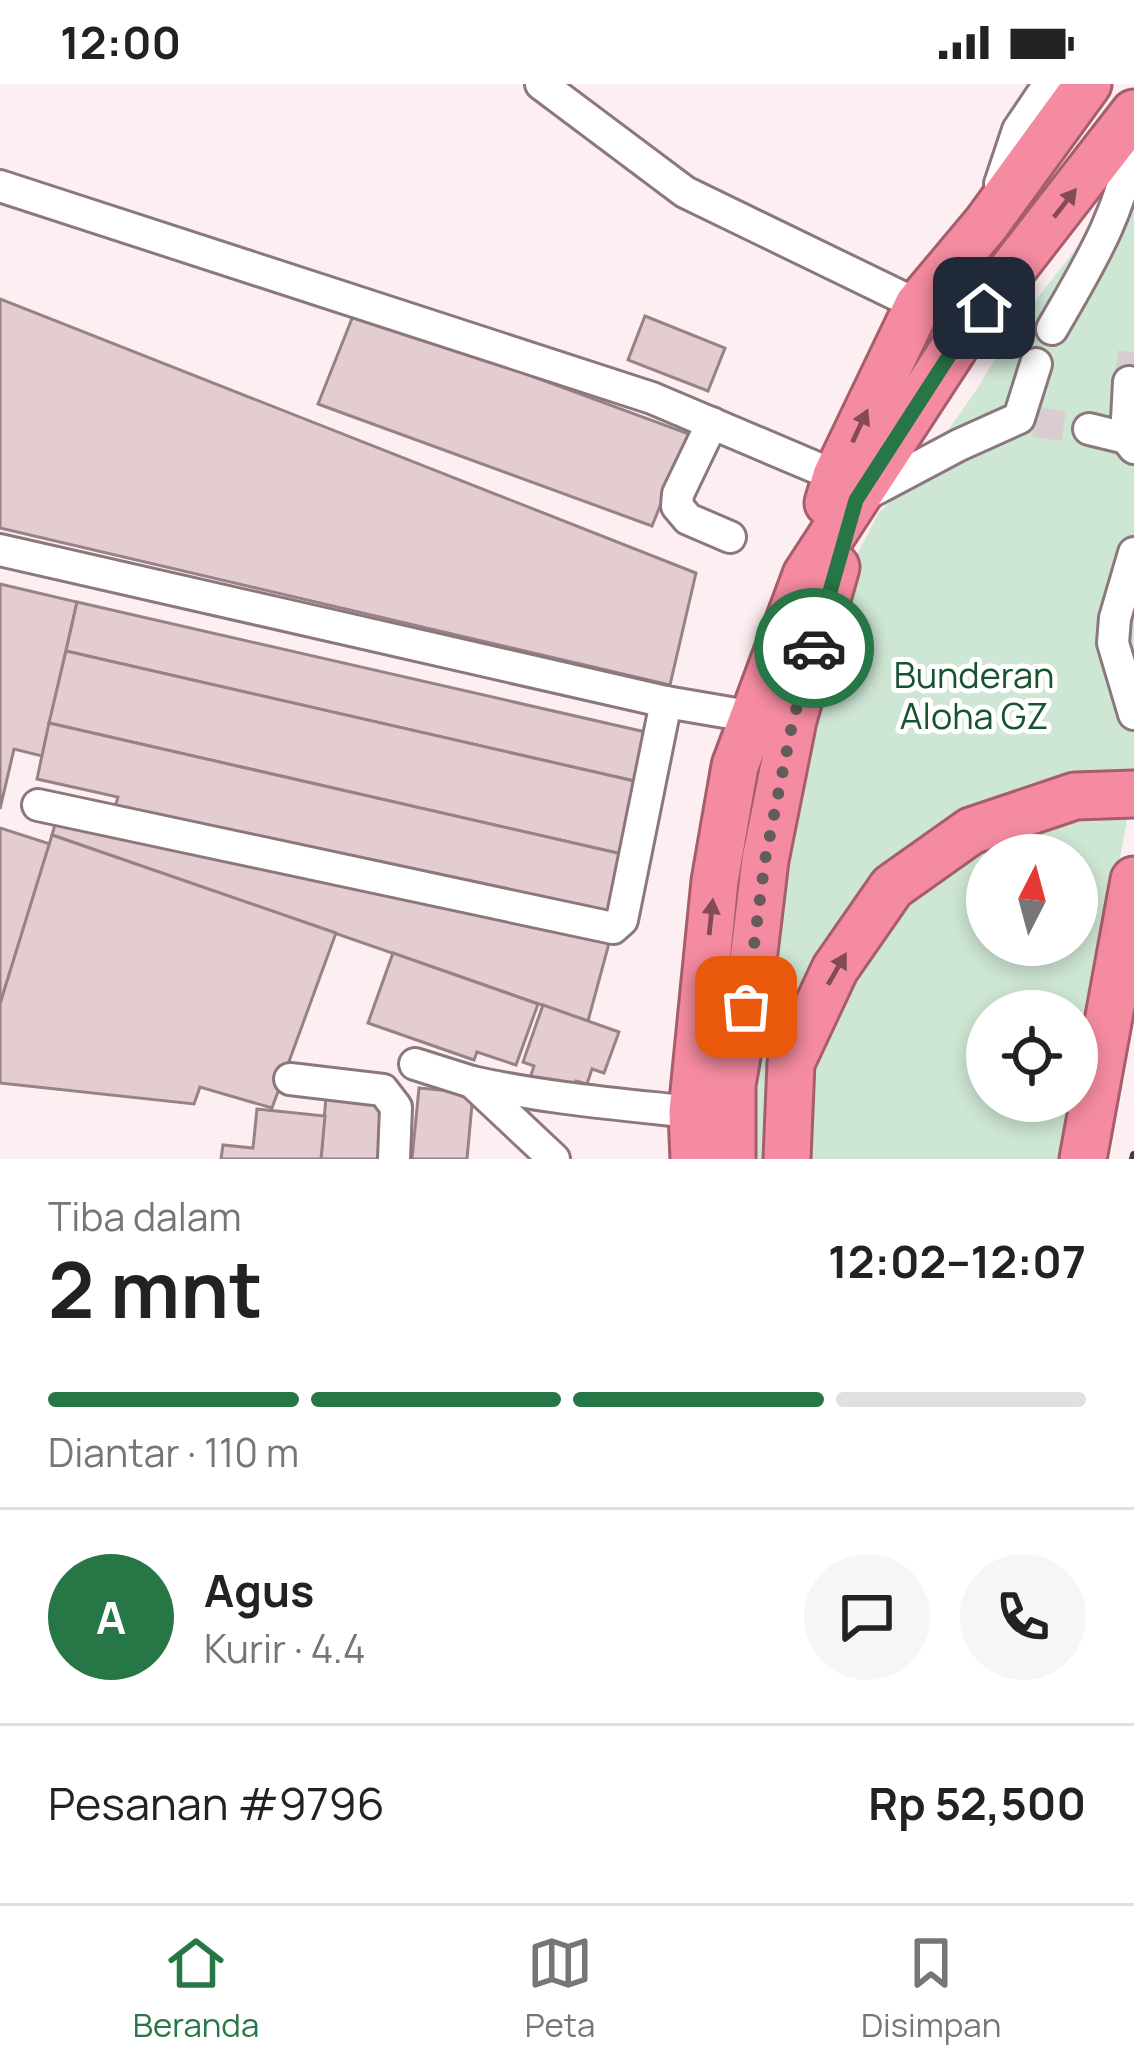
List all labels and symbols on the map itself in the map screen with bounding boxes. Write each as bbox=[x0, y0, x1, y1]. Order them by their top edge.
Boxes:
one-way arrow bbox=[1052, 188, 1076, 219]
pin bbox=[933, 257, 1035, 359]
one-way arrow bbox=[850, 408, 870, 443]
courier bbox=[754, 588, 874, 708]
park label: Bunderan Aloha GZ bbox=[894, 650, 1054, 740]
north arrow bbox=[966, 834, 1098, 966]
one-way arrow bbox=[702, 898, 721, 935]
one-way arrow bbox=[826, 952, 847, 986]
pin bbox=[695, 956, 797, 1058]

